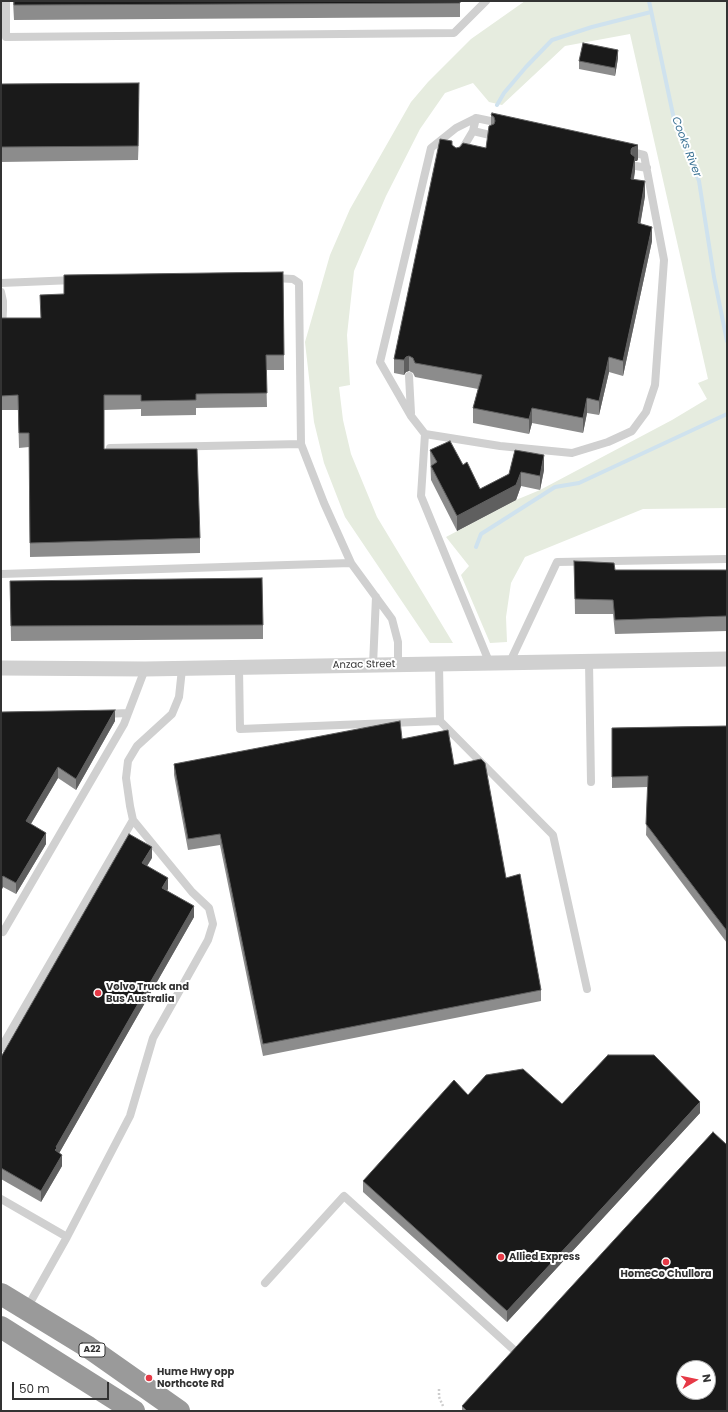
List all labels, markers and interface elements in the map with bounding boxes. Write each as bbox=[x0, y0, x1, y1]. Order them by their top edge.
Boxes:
water label: Cooks River bbox=[668, 115, 704, 179]
street label: Anzac Street bbox=[333, 658, 395, 672]
place label: Volvo Truck and Bus Australia bbox=[106, 981, 189, 1004]
marker: Volvo Truck and Bus Australia bbox=[93, 988, 103, 998]
place label: Allied Express bbox=[509, 1251, 580, 1263]
marker: Allied Express bbox=[496, 1252, 506, 1262]
marker: HomeCo Chullora bbox=[661, 1257, 671, 1267]
place label: HomeCo Chullora bbox=[621, 1268, 711, 1280]
road number: A22 bbox=[79, 1343, 105, 1357]
north arrow bbox=[676, 1360, 716, 1400]
place label: Hume Hwy opp Northcote Rd bbox=[157, 1366, 234, 1390]
marker: Hume Hwy opp Northcote Rd bbox=[144, 1373, 154, 1383]
text: N bbox=[698, 1373, 715, 1384]
scale bar bbox=[14, 1374, 111, 1400]
text: 50 m bbox=[19, 1380, 50, 1397]

